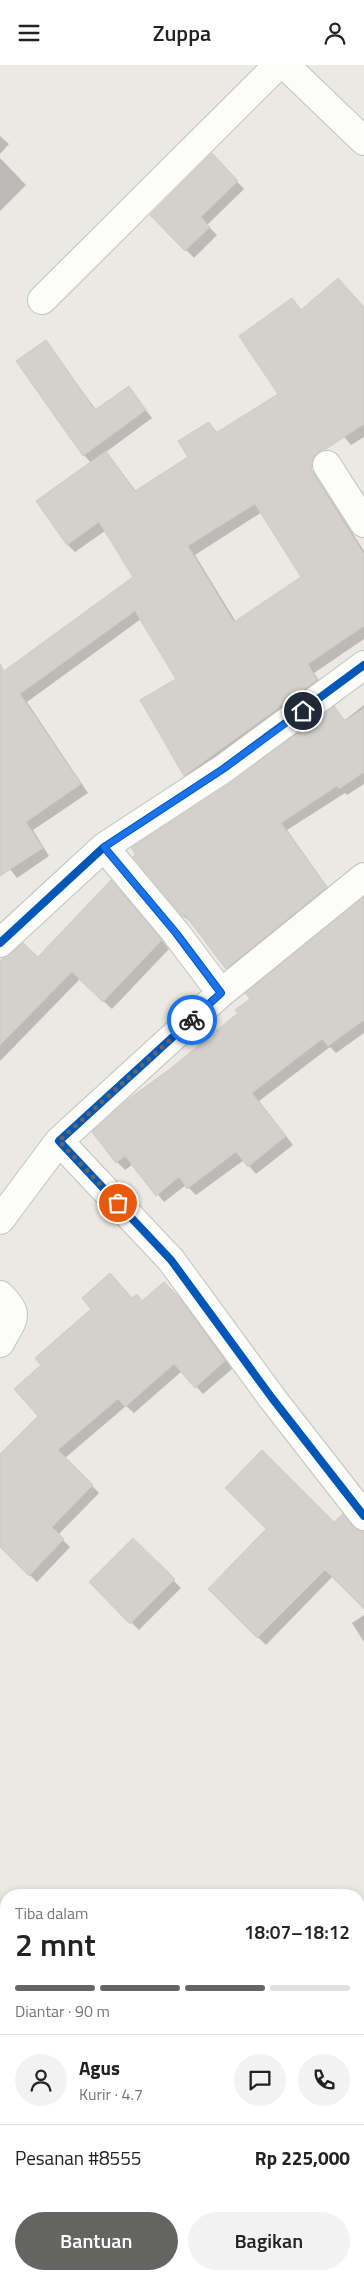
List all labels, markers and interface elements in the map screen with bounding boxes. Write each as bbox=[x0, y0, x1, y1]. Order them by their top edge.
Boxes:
text: Zuppa bbox=[153, 16, 211, 50]
icon: menu bbox=[15, 19, 43, 47]
icon: person bbox=[321, 19, 349, 47]
pin bbox=[282, 690, 324, 732]
icon: home bbox=[289, 697, 317, 725]
courier bbox=[167, 995, 217, 1045]
icon: bike bbox=[178, 1006, 206, 1034]
pin bbox=[97, 1182, 139, 1224]
icon: bag bbox=[104, 1189, 132, 1217]
text: Tiba dalam bbox=[15, 1901, 88, 1925]
text: 18:07–18:12 bbox=[244, 1917, 350, 1946]
text: 2 mnt bbox=[15, 1920, 96, 1968]
text: Diantar · 90 m bbox=[15, 1999, 110, 2023]
text: Agus bbox=[79, 2053, 120, 2082]
button: person bbox=[15, 2054, 67, 2106]
button: chat bbox=[234, 2054, 286, 2106]
button: phone bbox=[298, 2054, 350, 2106]
text: Kurir · 4.7 bbox=[79, 2082, 143, 2106]
text: Pesanan #8555 bbox=[15, 2143, 141, 2172]
text: Rp 225,000 bbox=[255, 2143, 350, 2172]
button: Bantuan bbox=[15, 2212, 178, 2270]
button: Bagikan bbox=[188, 2212, 350, 2270]

